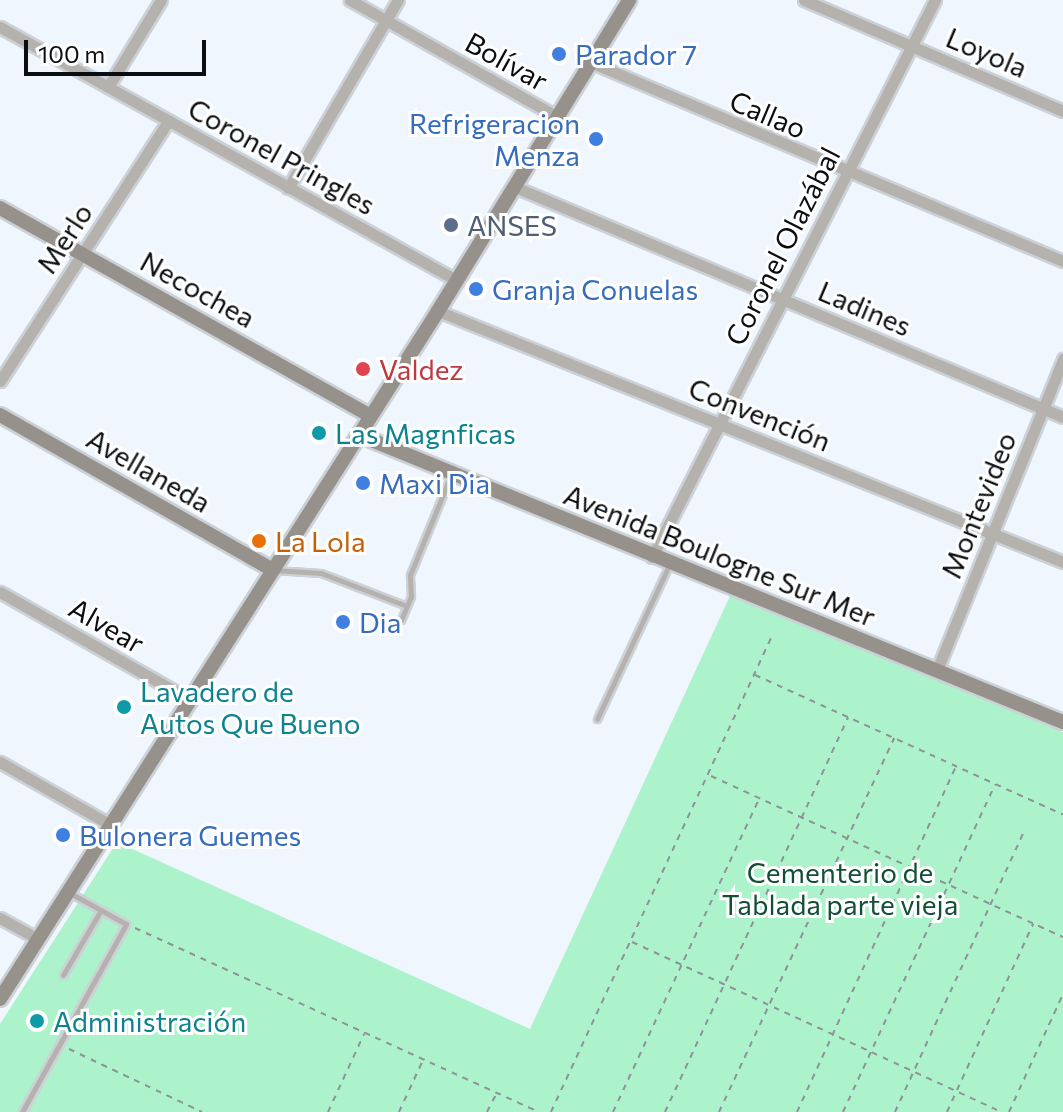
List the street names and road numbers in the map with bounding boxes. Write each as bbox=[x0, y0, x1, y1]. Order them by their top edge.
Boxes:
street label: Loyola bbox=[941, 20, 1033, 84]
street label: Bolívar bbox=[460, 25, 554, 97]
street label: Callao bbox=[725, 83, 811, 145]
street label: Coronel Pringles bbox=[183, 91, 381, 221]
street label: Coronel Olazábal bbox=[718, 141, 846, 351]
street label: Merlo bbox=[29, 197, 99, 279]
street label: Necochea bbox=[135, 244, 261, 334]
street label: Ladines bbox=[814, 273, 916, 343]
street label: Convención bbox=[684, 370, 836, 458]
street label: Avellaneda bbox=[81, 421, 217, 519]
street label: Montevideo bbox=[933, 427, 1023, 583]
street label: Avenida Boulogne Sur Mer bbox=[559, 477, 881, 633]
street label: Alvear bbox=[64, 590, 150, 660]

